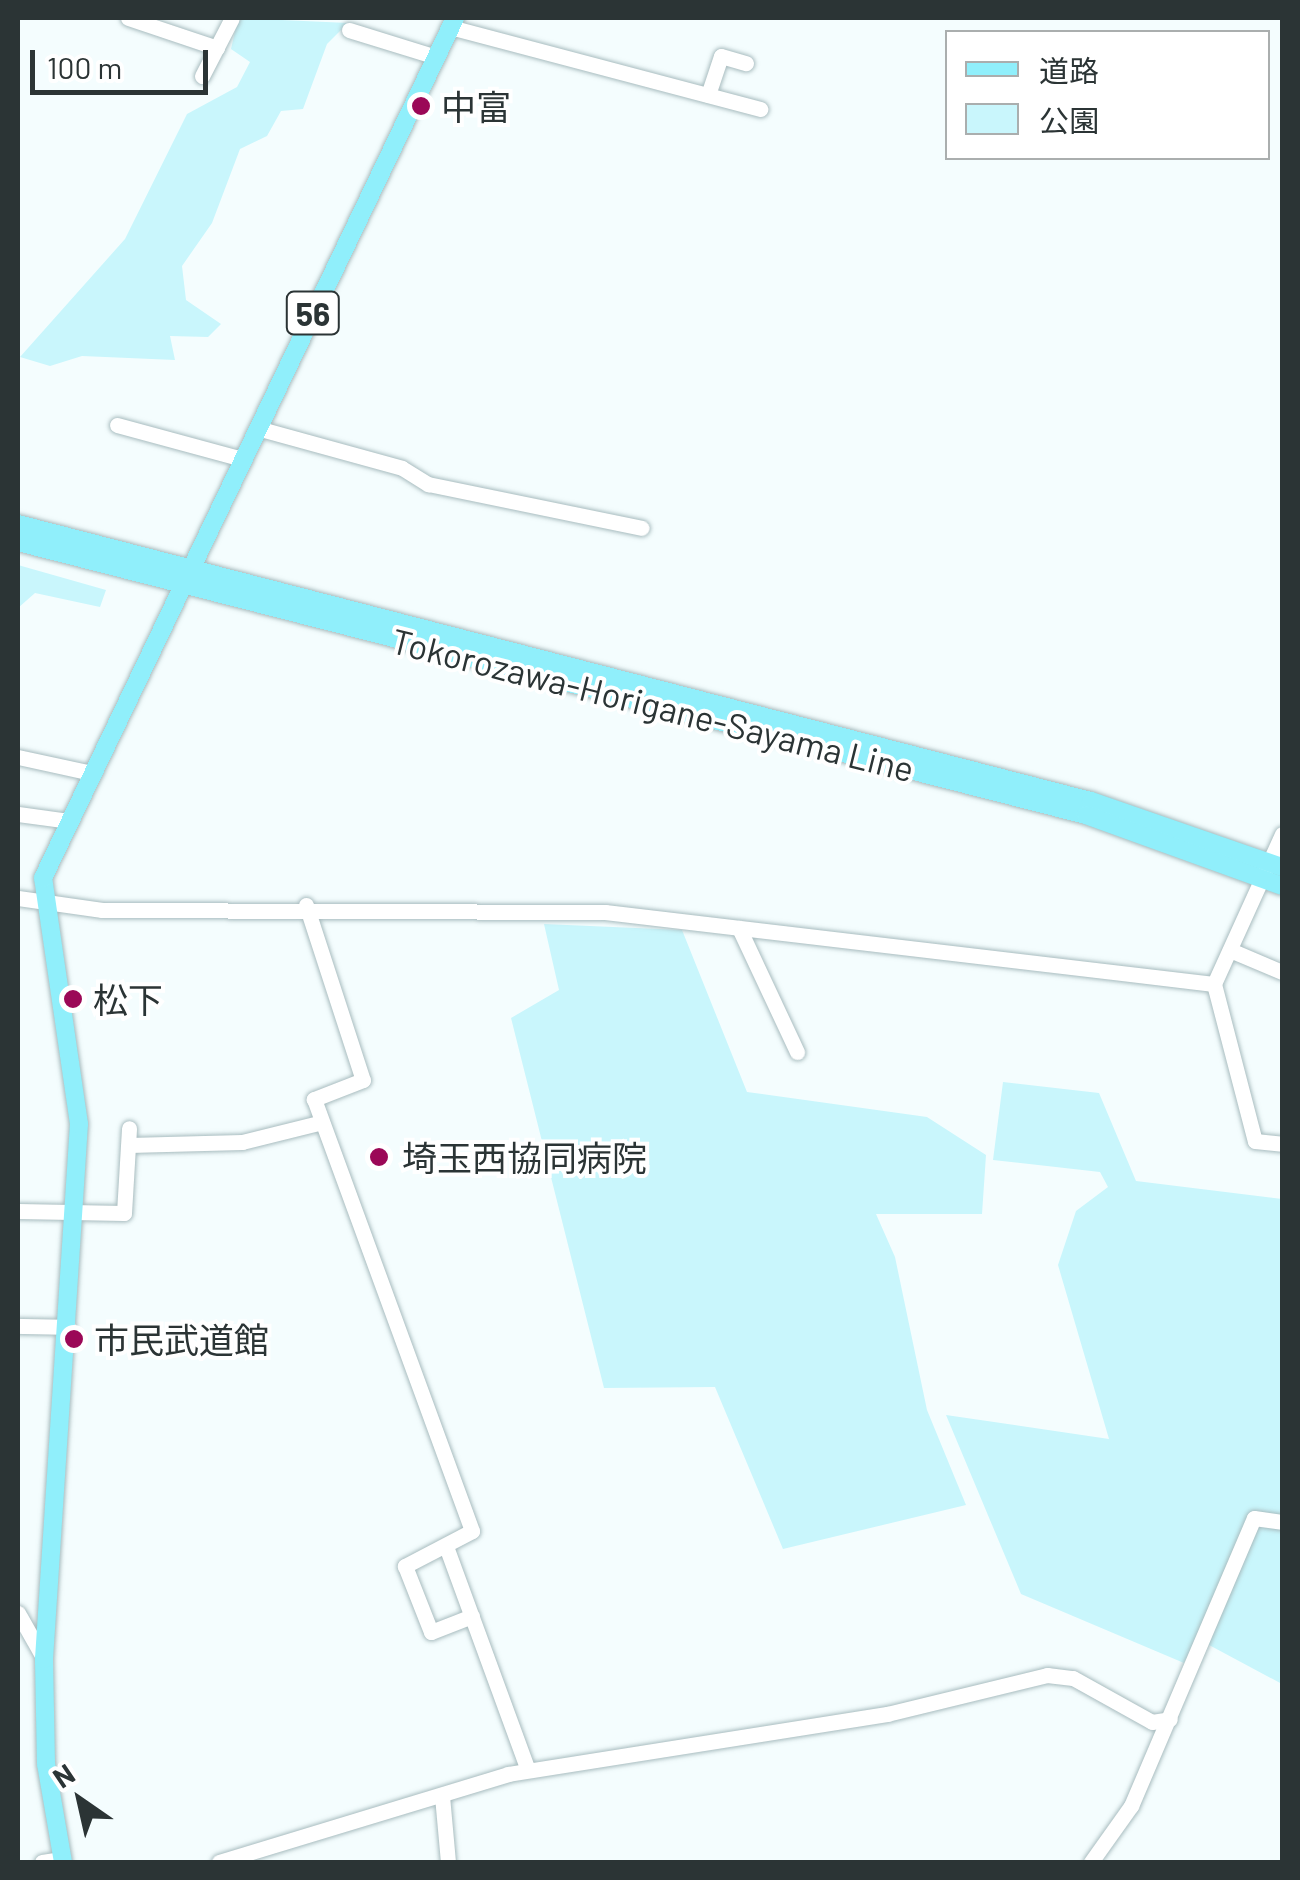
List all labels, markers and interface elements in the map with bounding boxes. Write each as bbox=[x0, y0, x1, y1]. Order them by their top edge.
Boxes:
scale bar bbox=[35, 30, 212, 92]
legend bbox=[945, 30, 1270, 160]
text: 100 m bbox=[47, 49, 122, 85]
text: 道路 bbox=[1039, 52, 1099, 88]
place label: 中富 bbox=[441, 85, 511, 127]
marker: 中富 bbox=[410, 95, 432, 117]
text: 公園 bbox=[1039, 102, 1099, 138]
road number: 56 bbox=[286, 286, 340, 340]
street label: Tokorozawa-Horigane-Sayama Line bbox=[387, 619, 919, 789]
place label: 松下 bbox=[93, 978, 163, 1020]
marker: 松下 bbox=[62, 988, 84, 1010]
place label: 埼玉西協同病院 bbox=[402, 1136, 647, 1178]
marker: 埼玉西協同病院 bbox=[366, 1144, 392, 1170]
place label: 市民武道館 bbox=[94, 1318, 269, 1360]
marker: 市民武道館 bbox=[63, 1328, 85, 1350]
north arrow bbox=[30, 1750, 130, 1850]
text: N bbox=[46, 1756, 80, 1794]

